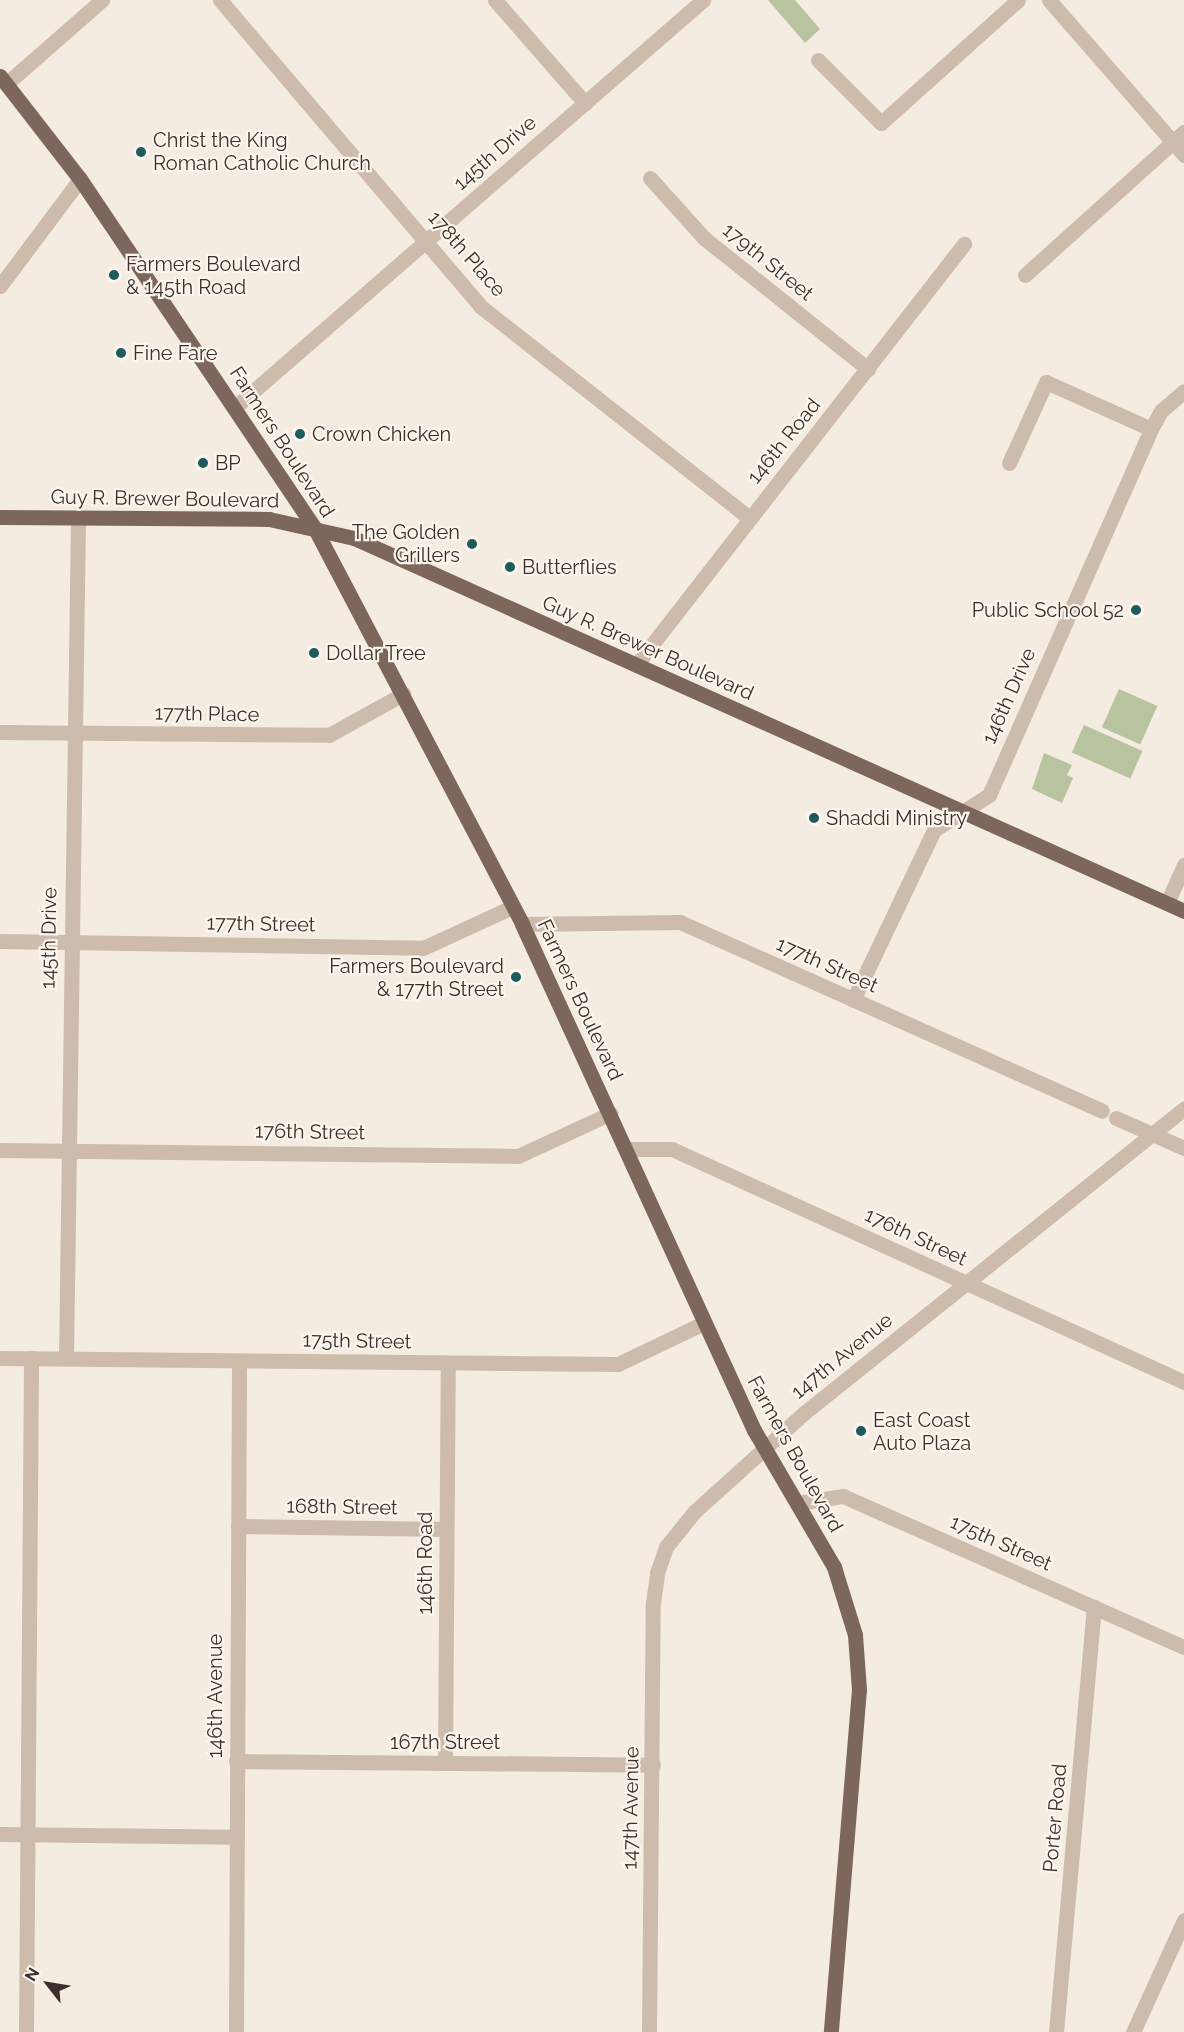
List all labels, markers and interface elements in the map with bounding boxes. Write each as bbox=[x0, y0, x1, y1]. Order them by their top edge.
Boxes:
street label: 145th Drive bbox=[449, 111, 541, 195]
place label: Christ the King Roman Catholic Church bbox=[153, 128, 371, 175]
marker: Christ the King Roman Catholic Church bbox=[134, 145, 148, 159]
street label: 178th Place bbox=[423, 206, 511, 302]
street label: 179th Street bbox=[718, 218, 818, 306]
place label: Farmers Boulevard & 145th Road bbox=[126, 252, 301, 299]
marker: Farmers Boulevard & 145th Road bbox=[107, 268, 121, 282]
place label: Fine Fare bbox=[133, 341, 217, 365]
marker: Fine Fare bbox=[114, 346, 128, 360]
street label: Farmers Boulevard bbox=[224, 362, 340, 522]
street label: 146th Road bbox=[742, 393, 826, 489]
place label: Crown Chicken bbox=[312, 422, 451, 446]
marker: Crown Chicken bbox=[293, 427, 307, 441]
place label: BP bbox=[215, 451, 241, 475]
marker: BP bbox=[196, 456, 210, 470]
street label: Guy R. Brewer Boulevard bbox=[50, 485, 280, 513]
place label: The Golden Grillers bbox=[352, 520, 460, 567]
marker: The Golden Grillers bbox=[465, 537, 479, 551]
place label: Butterflies bbox=[522, 555, 617, 579]
marker: Butterflies bbox=[503, 560, 517, 574]
street label: Guy R. Brewer Boulevard bbox=[538, 590, 758, 706]
place label: Public School 52 bbox=[971, 598, 1124, 622]
marker: Public School 52 bbox=[1129, 603, 1143, 617]
place label: Dollar Tree bbox=[326, 641, 427, 665]
street label: 146th Drive bbox=[977, 644, 1041, 748]
marker: Dollar Tree bbox=[307, 646, 321, 660]
street label: 177th Place bbox=[154, 701, 260, 727]
place label: Shaddi Ministry bbox=[826, 806, 967, 830]
marker: Shaddi Ministry bbox=[807, 811, 821, 825]
street label: 145th Drive bbox=[36, 887, 62, 989]
street label: 177th Street bbox=[206, 911, 316, 937]
street label: Farmers Boulevard bbox=[532, 916, 628, 1084]
street label: 177th Street bbox=[772, 932, 882, 998]
place label: Farmers Boulevard & 177th Street bbox=[329, 954, 504, 1001]
marker: Farmers Boulevard & 177th Street bbox=[509, 970, 523, 984]
street label: 176th Street bbox=[255, 1119, 365, 1145]
street label: 176th Street bbox=[861, 1203, 971, 1271]
street label: 147th Avenue bbox=[786, 1308, 898, 1404]
street label: 175th Street bbox=[302, 1328, 412, 1354]
street label: Farmers Boulevard bbox=[742, 1372, 848, 1536]
place label: East Coast Auto Plaza bbox=[873, 1408, 971, 1455]
marker: East Coast Auto Plaza bbox=[854, 1424, 868, 1438]
street label: 168th Street bbox=[286, 1494, 398, 1520]
street label: 175th Street bbox=[946, 1510, 1056, 1576]
street label: 146th Road bbox=[413, 1512, 437, 1614]
street label: 146th Avenue bbox=[203, 1633, 227, 1759]
street label: 167th Street bbox=[390, 1730, 500, 1754]
street label: 147th Avenue bbox=[618, 1746, 644, 1870]
street label: Porter Road bbox=[1038, 1762, 1072, 1874]
north arrow bbox=[18, 1954, 78, 2014]
text: N bbox=[21, 1964, 43, 1985]

